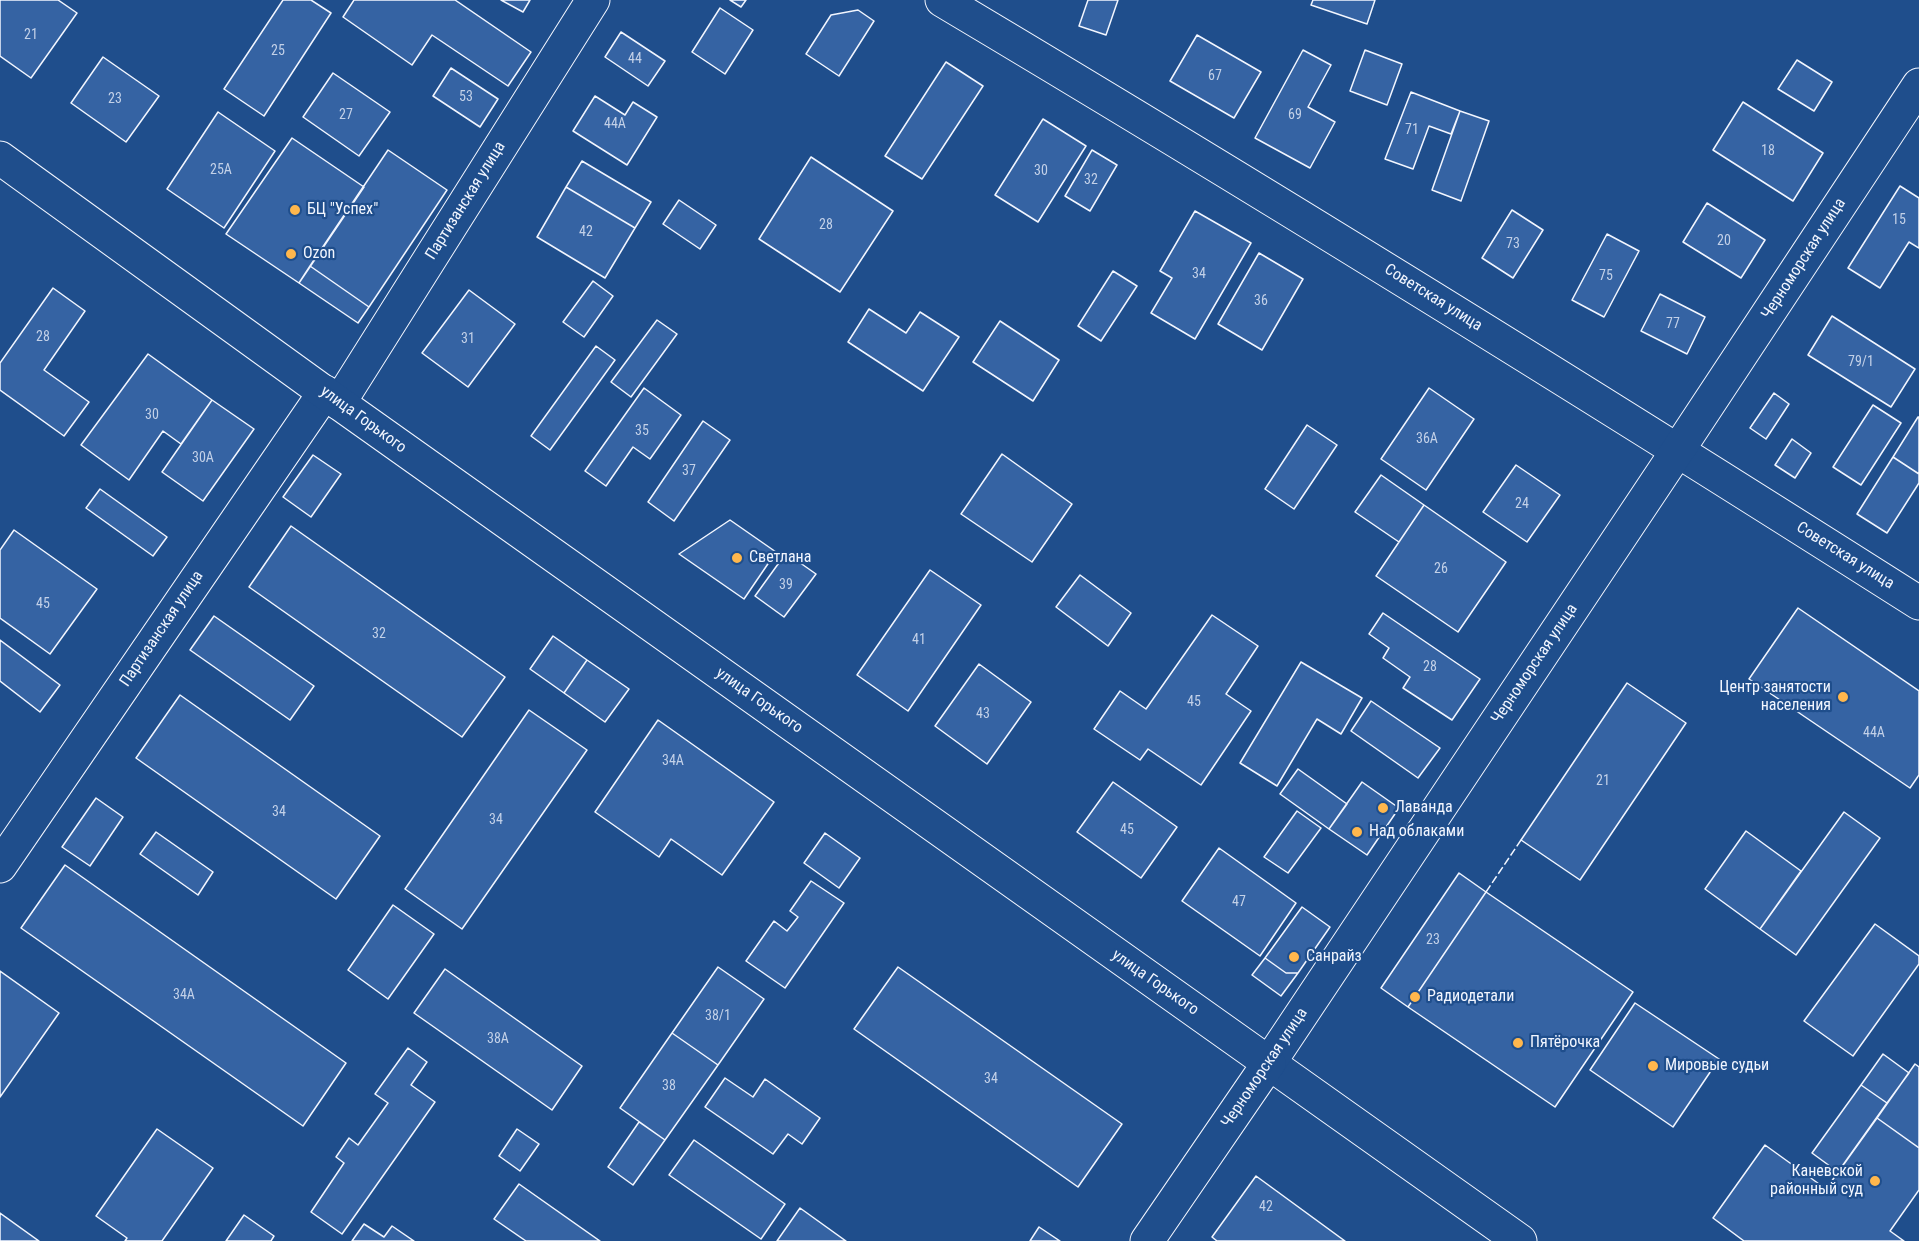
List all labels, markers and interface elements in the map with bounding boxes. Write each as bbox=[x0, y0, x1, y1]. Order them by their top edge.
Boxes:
house number: 21 bbox=[24, 27, 38, 43]
house number: 25 bbox=[271, 43, 285, 59]
house number: 44 bbox=[628, 51, 642, 67]
house number: 67 bbox=[1208, 68, 1222, 84]
house number: 53 bbox=[459, 89, 473, 105]
house number: 23 bbox=[108, 91, 122, 107]
house number: 27 bbox=[339, 107, 353, 123]
house number: 69 bbox=[1288, 107, 1302, 123]
house number: 44А bbox=[604, 116, 626, 132]
house number: 71 bbox=[1405, 122, 1419, 138]
street label: Партизанская улица bbox=[422, 138, 510, 264]
house number: 18 bbox=[1761, 143, 1775, 159]
house number: 25А bbox=[210, 162, 232, 178]
house number: 30 bbox=[1034, 163, 1048, 179]
house number: 32 bbox=[1084, 172, 1098, 188]
street label: Черноморская улица bbox=[1758, 195, 1850, 323]
place label: БЦ "Успех" bbox=[307, 200, 378, 220]
marker: БЦ "Успех" bbox=[288, 203, 302, 217]
house number: 15 bbox=[1892, 212, 1906, 228]
house number: 28 bbox=[819, 217, 833, 233]
house number: 42 bbox=[579, 224, 593, 240]
house number: 20 bbox=[1717, 233, 1731, 249]
house number: 73 bbox=[1506, 236, 1520, 252]
place label: Ozon bbox=[303, 244, 335, 264]
marker: Ozon bbox=[284, 247, 298, 261]
street label: Советская улица bbox=[1381, 260, 1485, 336]
house number: 34 bbox=[1192, 266, 1206, 282]
house number: 75 bbox=[1599, 268, 1613, 284]
house number: 36 bbox=[1254, 293, 1268, 309]
house number: 77 bbox=[1666, 316, 1680, 332]
house number: 28 bbox=[36, 329, 50, 345]
house number: 31 bbox=[461, 331, 475, 347]
house number: 79/1 bbox=[1848, 354, 1874, 370]
street label: улица Горького bbox=[316, 382, 410, 458]
house number: 30 bbox=[145, 407, 159, 423]
house number: 35 bbox=[635, 423, 649, 439]
house number: 36А bbox=[1416, 431, 1438, 447]
house number: 30А bbox=[192, 450, 214, 466]
house number: 37 bbox=[682, 463, 696, 479]
house number: 24 bbox=[1515, 496, 1529, 512]
street label: Советская улица bbox=[1793, 518, 1897, 594]
place label: Светлана bbox=[749, 548, 811, 568]
marker: Светлана bbox=[730, 551, 744, 565]
house number: 26 bbox=[1434, 561, 1448, 577]
street label: Партизанская улица bbox=[116, 567, 208, 691]
house number: 39 bbox=[779, 577, 793, 593]
house number: 45 bbox=[36, 596, 50, 612]
street label: Черноморская улица bbox=[1488, 600, 1582, 728]
house number: 32 bbox=[372, 626, 386, 642]
house number: 41 bbox=[912, 632, 926, 648]
house number: 28 bbox=[1423, 659, 1437, 675]
street label: улица Горького bbox=[712, 664, 806, 738]
place label: Центр занятости населения bbox=[1719, 678, 1831, 716]
marker: Центр занятости населения bbox=[1836, 690, 1850, 704]
house number: 45 bbox=[1187, 694, 1201, 710]
house number: 43 bbox=[976, 706, 990, 722]
house number: 44А bbox=[1863, 725, 1885, 741]
house number: 34А bbox=[662, 753, 684, 769]
house number: 21 bbox=[1596, 773, 1610, 789]
place label: Лаванда bbox=[1395, 798, 1453, 818]
marker: Лаванда bbox=[1376, 801, 1390, 815]
house number: 34 bbox=[272, 804, 286, 820]
house number: 34 bbox=[489, 812, 503, 828]
house number: 45 bbox=[1120, 822, 1134, 838]
place label: Над облаками bbox=[1369, 822, 1464, 842]
marker: Над облаками bbox=[1350, 825, 1364, 839]
house number: 47 bbox=[1232, 894, 1246, 910]
house number: 23 bbox=[1426, 932, 1440, 948]
street label: улица Горького bbox=[1108, 946, 1202, 1020]
place label: Санрайз bbox=[1306, 947, 1362, 967]
marker: Санрайз bbox=[1287, 950, 1301, 964]
house number: 34А bbox=[173, 987, 195, 1003]
place label: Радиодетали bbox=[1427, 987, 1514, 1007]
marker: Радиодетали bbox=[1408, 990, 1422, 1004]
street label: Черноморская улица bbox=[1218, 1004, 1312, 1132]
house number: 38/1 bbox=[705, 1008, 731, 1024]
house number: 38А bbox=[487, 1031, 509, 1047]
place label: Пятёрочка bbox=[1530, 1033, 1600, 1053]
marker: Пятёрочка bbox=[1511, 1036, 1525, 1050]
place label: Мировые судьи bbox=[1665, 1056, 1769, 1076]
marker: Мировые судьи bbox=[1646, 1059, 1660, 1073]
house number: 34 bbox=[984, 1071, 998, 1087]
house number: 38 bbox=[662, 1078, 676, 1094]
place label: Каневской районный суд bbox=[1770, 1162, 1863, 1200]
marker: Каневской районный суд bbox=[1868, 1174, 1882, 1188]
house number: 42 bbox=[1259, 1199, 1273, 1215]

